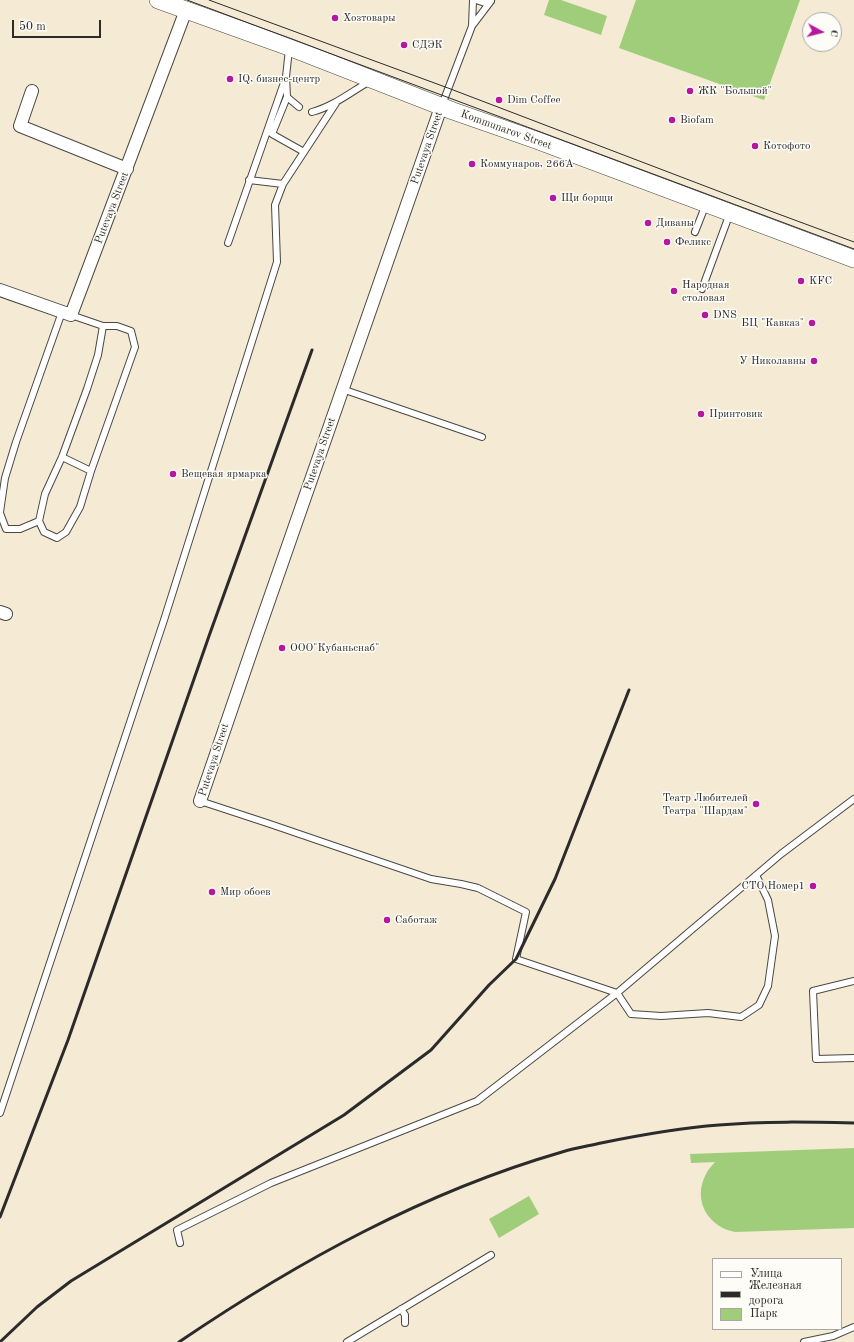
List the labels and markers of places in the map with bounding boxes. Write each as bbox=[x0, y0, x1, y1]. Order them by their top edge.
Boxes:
place label: Хозтовары bbox=[343, 11, 395, 25]
marker: Хозтовары bbox=[330, 13, 340, 23]
place label: СДЭК bbox=[412, 38, 443, 52]
marker: СДЭК bbox=[399, 40, 409, 50]
place label: IQ, бизнес-центр bbox=[238, 72, 320, 86]
marker: IQ, бизнес-центр bbox=[225, 74, 235, 84]
place label: ЖК "Большой" bbox=[698, 84, 772, 98]
marker: ЖК "Большой" bbox=[685, 86, 695, 96]
place label: Dim Coffee bbox=[507, 93, 561, 107]
marker: Dim Coffee bbox=[494, 95, 504, 105]
place label: Biofam bbox=[680, 113, 714, 127]
marker: Biofam bbox=[667, 115, 677, 125]
place label: Котофото bbox=[763, 139, 811, 153]
marker: Котофото bbox=[750, 141, 760, 151]
place label: Коммунаров, 266А bbox=[480, 157, 574, 171]
marker: Коммунаров, 266А bbox=[467, 159, 477, 169]
place label: Щи борщи bbox=[561, 191, 613, 205]
marker: Щи борщи bbox=[548, 193, 558, 203]
place label: Диваны bbox=[656, 216, 694, 230]
marker: Диваны bbox=[643, 218, 653, 228]
place label: Феликс bbox=[675, 235, 711, 249]
marker: Феликс bbox=[662, 237, 672, 247]
place label: KFC bbox=[809, 274, 832, 288]
marker: KFC bbox=[796, 276, 806, 286]
place label: Народная столовая bbox=[682, 278, 730, 304]
marker: Народная столовая bbox=[669, 286, 679, 296]
place label: DNS bbox=[713, 308, 737, 322]
marker: DNS bbox=[700, 310, 710, 320]
place label: БЦ "Кавказ" bbox=[741, 316, 804, 330]
marker: БЦ "Кавказ" bbox=[807, 318, 817, 328]
place label: У Николавны bbox=[739, 354, 806, 368]
marker: У Николавны bbox=[809, 356, 819, 366]
place label: Принтовик bbox=[709, 407, 763, 421]
marker: Принтовик bbox=[696, 409, 706, 419]
place label: Вещевая ярмарка bbox=[181, 467, 266, 481]
marker: Вещевая ярмарка bbox=[168, 469, 178, 479]
place label: ООО"Кубаньснаб" bbox=[290, 641, 379, 655]
marker: ООО"Кубаньснаб" bbox=[277, 643, 287, 653]
place label: Театр Любителей Театра "Шардам" bbox=[662, 791, 748, 817]
marker: Театр Любителей Театра "Шардам" bbox=[751, 799, 761, 809]
place label: СТО Номер1 bbox=[741, 879, 805, 893]
marker: СТО Номер1 bbox=[808, 881, 818, 891]
place label: Мир обоев bbox=[220, 885, 271, 899]
marker: Мир обоев bbox=[207, 887, 217, 897]
place label: Саботаж bbox=[395, 913, 437, 927]
marker: Саботаж bbox=[382, 915, 392, 925]

